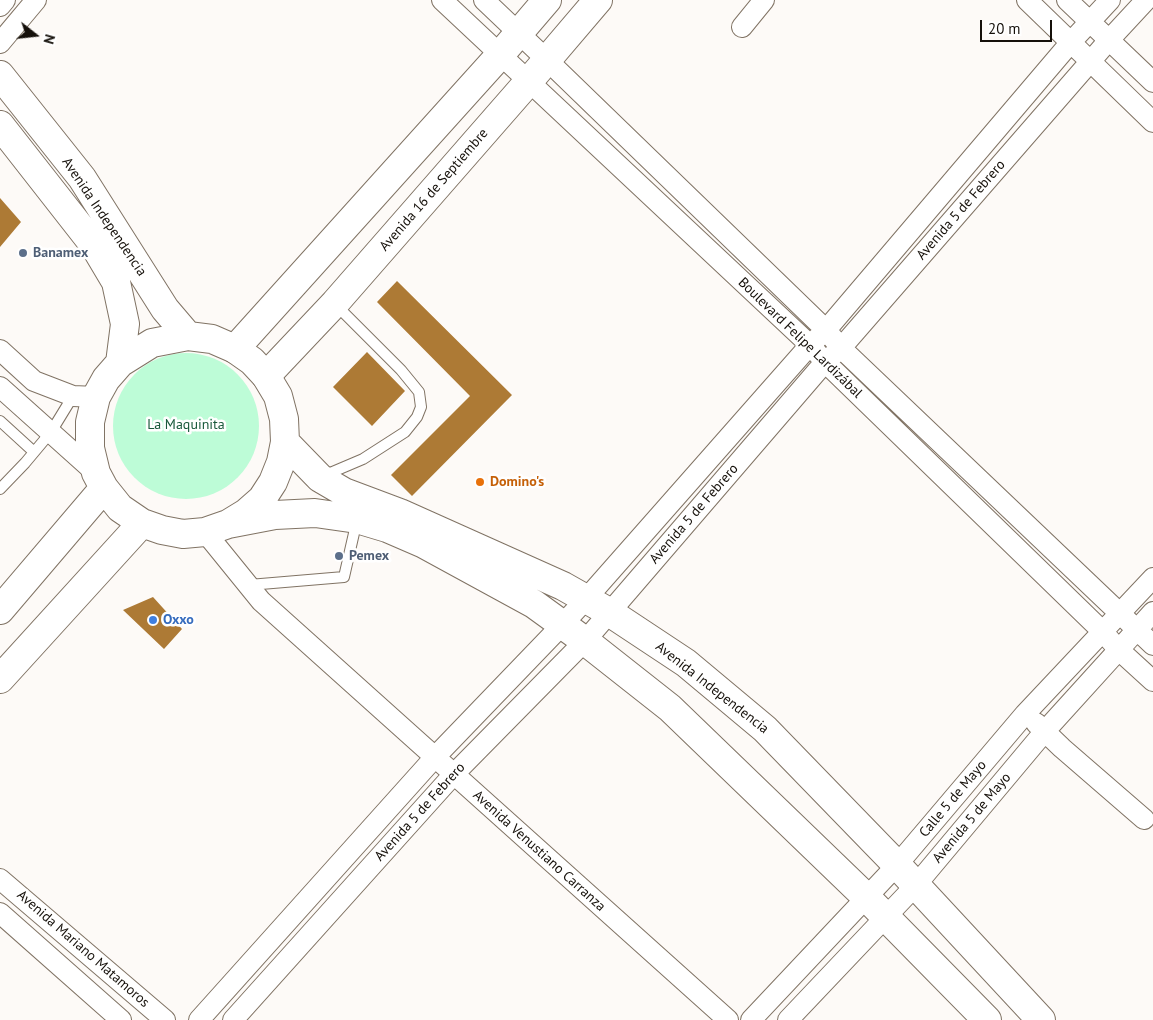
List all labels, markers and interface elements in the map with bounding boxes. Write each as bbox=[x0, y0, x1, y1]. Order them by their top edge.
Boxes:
north arrow bbox=[10, 10, 60, 60]
scale bar bbox=[983, 10, 1056, 42]
text: 20 m bbox=[988, 19, 1021, 38]
text: N bbox=[40, 32, 59, 46]
street label: Avenida 16 de Septiembre bbox=[376, 125, 492, 255]
street label: Avenida Independencia bbox=[58, 155, 150, 279]
street label: Avenida 5 de Febrero bbox=[913, 157, 1009, 263]
place label: Banamex bbox=[33, 245, 88, 261]
marker: Banamex bbox=[17, 247, 29, 259]
street label: Boulevard Felipe Lardizábal bbox=[734, 274, 866, 402]
park label: La Maquinita bbox=[147, 417, 225, 433]
street label: Avenida 5 de Febrero bbox=[646, 461, 742, 567]
place label: Domino's bbox=[490, 474, 544, 490]
marker: Domino's bbox=[474, 476, 486, 488]
place label: Pemex bbox=[349, 548, 389, 564]
marker: Pemex bbox=[333, 550, 345, 562]
place label: Oxxo bbox=[163, 612, 194, 628]
marker: Oxxo bbox=[147, 614, 159, 626]
street label: Avenida Independencia bbox=[652, 639, 772, 737]
street label: Calle 5 de Mayo bbox=[916, 757, 990, 841]
street label: Avenida 5 de Febrero bbox=[371, 759, 469, 865]
street label: Avenida 5 de Mayo bbox=[929, 769, 1015, 867]
street label: Avenida Venustiano Carranza bbox=[469, 787, 609, 915]
street label: Avenida Mariano Matamoros bbox=[13, 887, 153, 1011]

